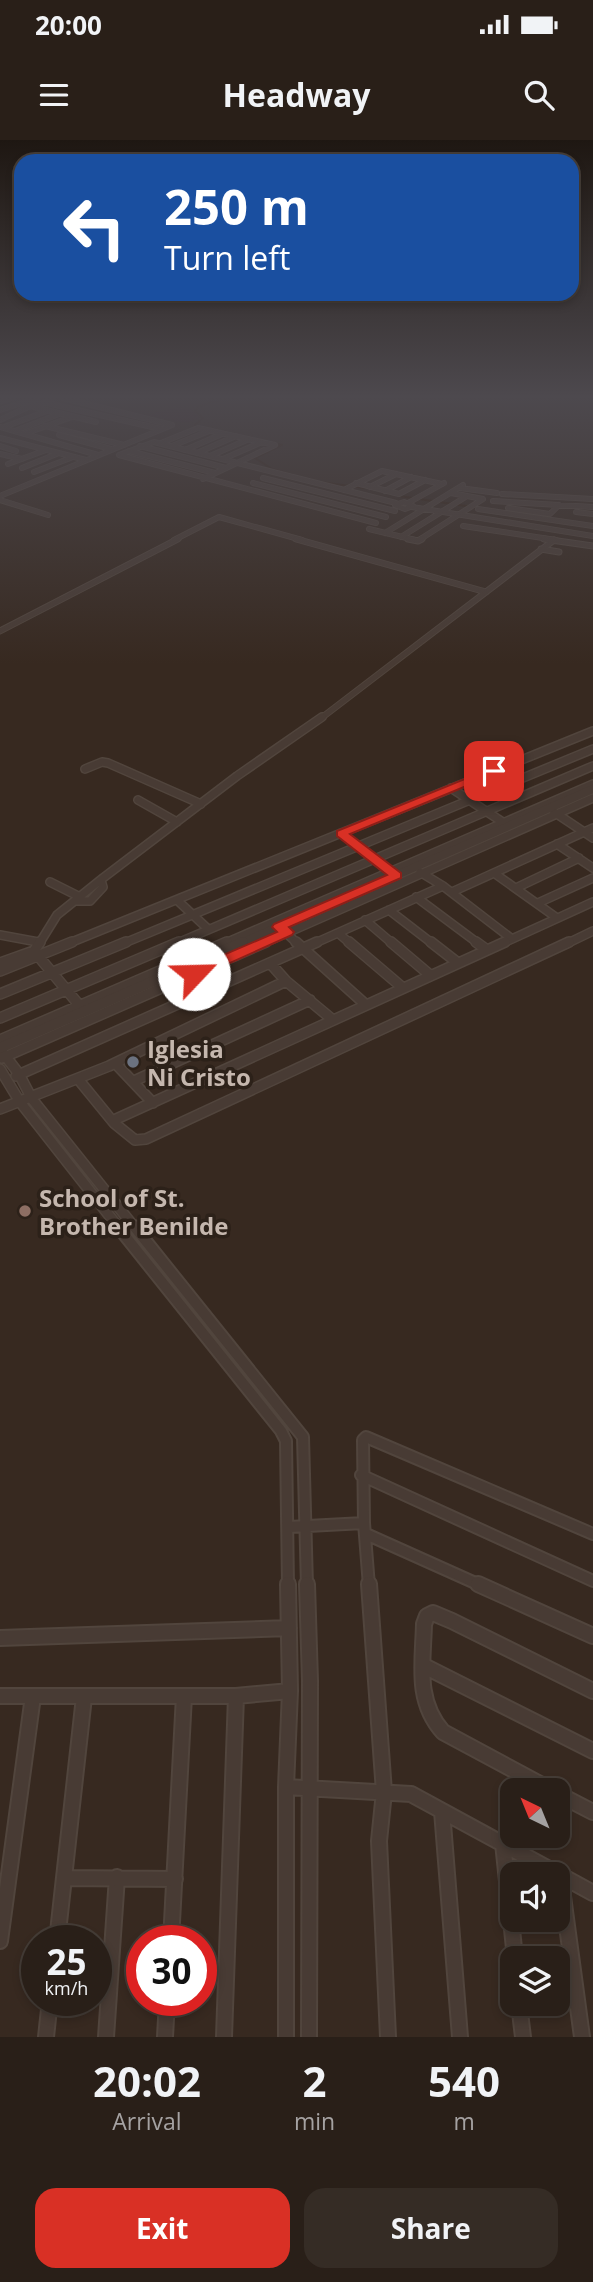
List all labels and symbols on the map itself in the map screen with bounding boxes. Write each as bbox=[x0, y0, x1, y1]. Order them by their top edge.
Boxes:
pin bbox=[464, 741, 524, 801]
position arrow bbox=[157, 937, 231, 1011]
place label: Iglesia Ni Cristo bbox=[147, 1032, 251, 1093]
marker: Iglesia Ni Cristo bbox=[125, 1054, 141, 1070]
place label: School of St. Brother Benilde bbox=[39, 1181, 228, 1242]
marker: School of St. Brother Benilde bbox=[17, 1203, 33, 1219]
north arrow bbox=[500, 1778, 570, 1848]
speed limit sign: 30 bbox=[126, 1925, 217, 2016]

